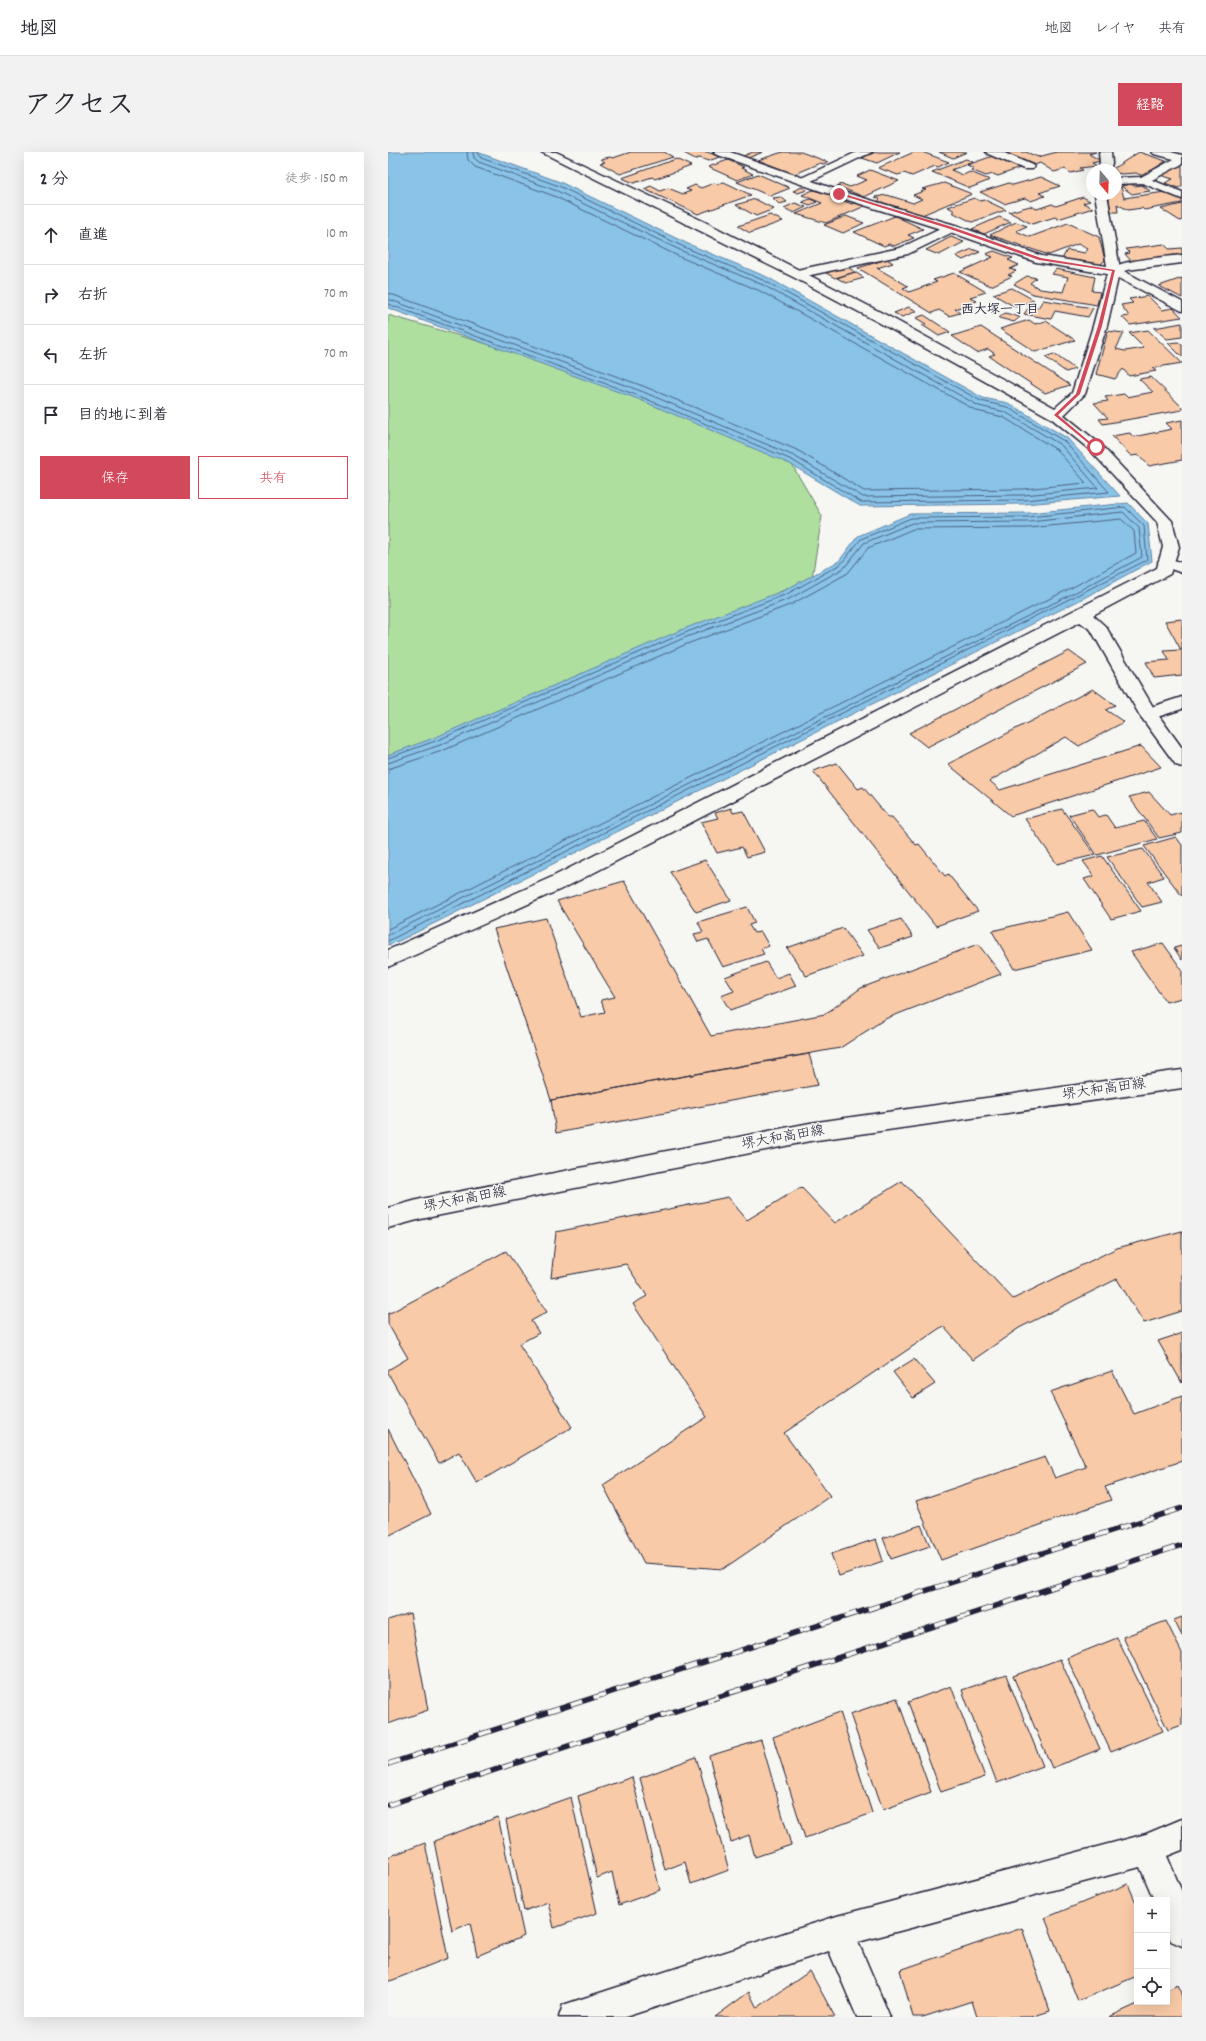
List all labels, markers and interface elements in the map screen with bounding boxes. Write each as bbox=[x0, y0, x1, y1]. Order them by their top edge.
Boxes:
text: 地図 bbox=[20, 17, 58, 44]
text: 地図 bbox=[1045, 19, 1073, 39]
text: レイヤ bbox=[1095, 19, 1136, 39]
text: 共有 bbox=[1158, 19, 1186, 39]
button: 経路 bbox=[1118, 83, 1182, 126]
text: アクセス bbox=[24, 88, 134, 128]
north arrow bbox=[1086, 164, 1122, 200]
text: 2 分 bbox=[40, 169, 68, 193]
text: 徒歩 · 150 m bbox=[285, 170, 348, 189]
route end bbox=[830, 185, 848, 203]
icon: ahead bbox=[40, 224, 62, 246]
text: 直進 bbox=[78, 225, 108, 247]
text: 10 m bbox=[326, 225, 348, 244]
icon: right bbox=[40, 284, 62, 306]
text: 右折 bbox=[78, 285, 108, 307]
text: 70 m bbox=[324, 285, 348, 304]
district label: 西大塚一丁目 bbox=[961, 301, 1039, 320]
icon: left bbox=[40, 344, 62, 366]
text: 左折 bbox=[78, 345, 108, 367]
text: 70 m bbox=[324, 345, 348, 364]
icon: arrive bbox=[40, 404, 62, 426]
text: 目的地に到着 bbox=[78, 405, 168, 427]
route start bbox=[1087, 438, 1105, 456]
button: 保存 bbox=[40, 456, 190, 499]
button: 共有 bbox=[198, 456, 348, 499]
street label: 堺大和高田線 bbox=[1061, 1074, 1147, 1106]
street label: 堺大和高田線 bbox=[740, 1121, 826, 1155]
street label: 堺大和高田線 bbox=[422, 1182, 508, 1218]
map controls bbox=[1134, 1897, 1170, 2005]
button: + bbox=[1134, 1897, 1170, 1933]
button: − bbox=[1134, 1933, 1170, 1969]
button: locate bbox=[1134, 1969, 1170, 2005]

